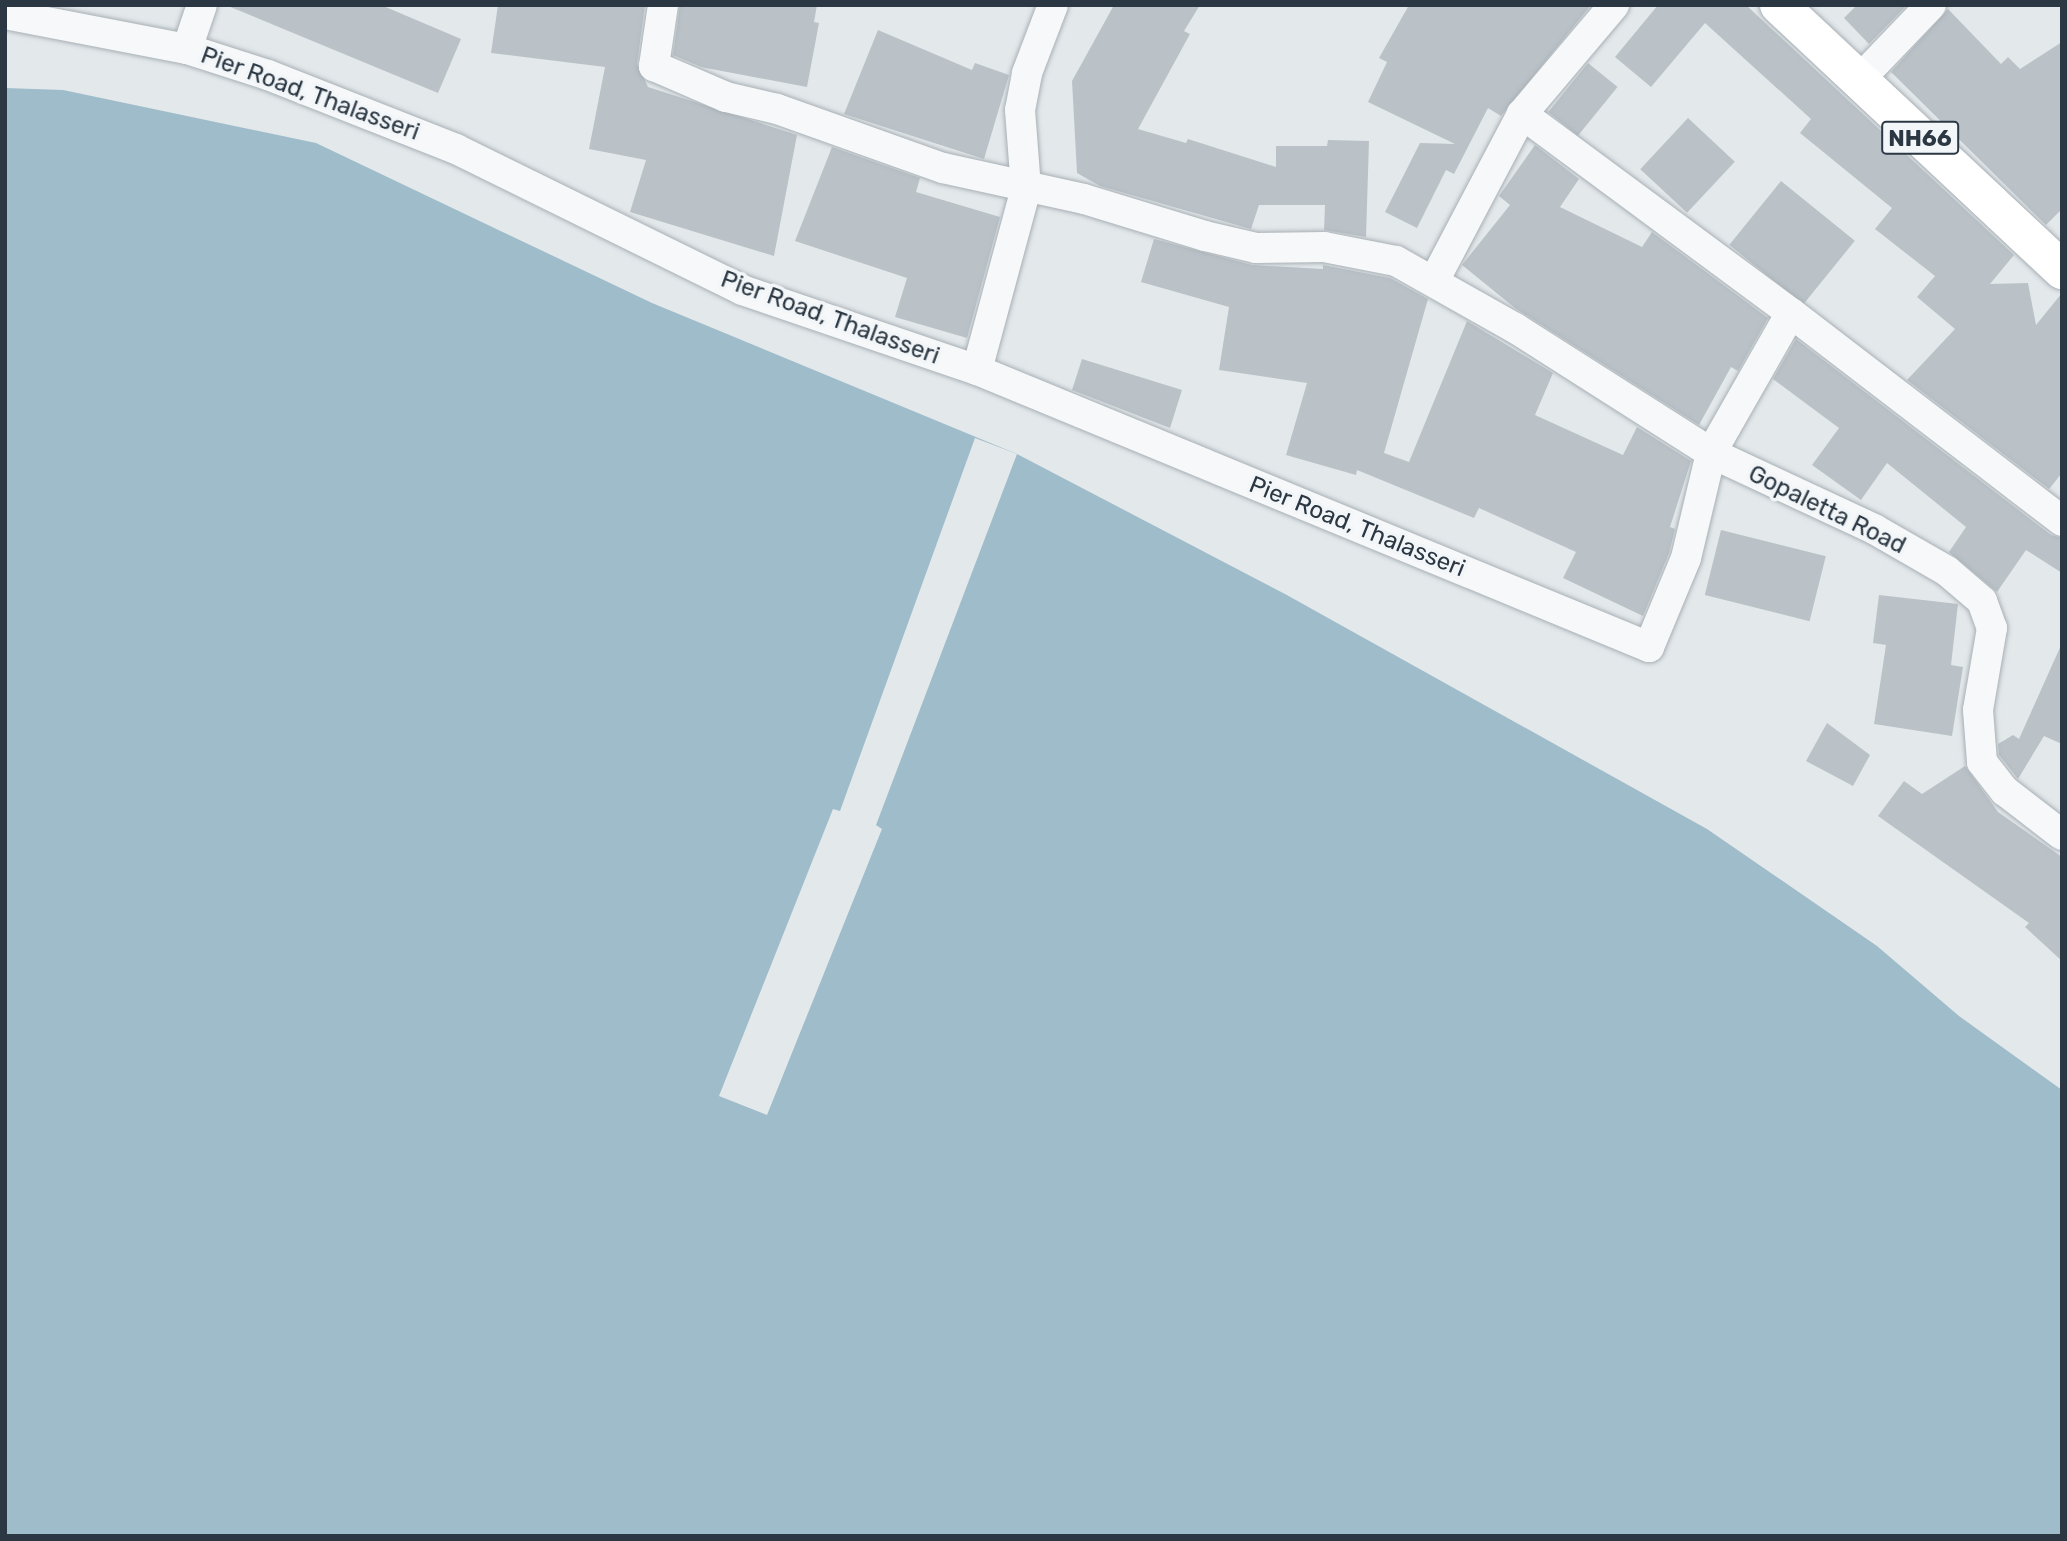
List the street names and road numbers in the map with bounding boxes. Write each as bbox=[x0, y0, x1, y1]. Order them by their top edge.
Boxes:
street label: Pier Road, Thalasseri bbox=[196, 41, 424, 147]
road number: NH66 bbox=[1880, 119, 1960, 158]
street label: Pier Road, Thalasseri bbox=[716, 265, 944, 371]
street label: Gopaletta Road bbox=[1744, 459, 1910, 561]
street label: Pier Road, Thalasseri bbox=[1244, 470, 1470, 584]

